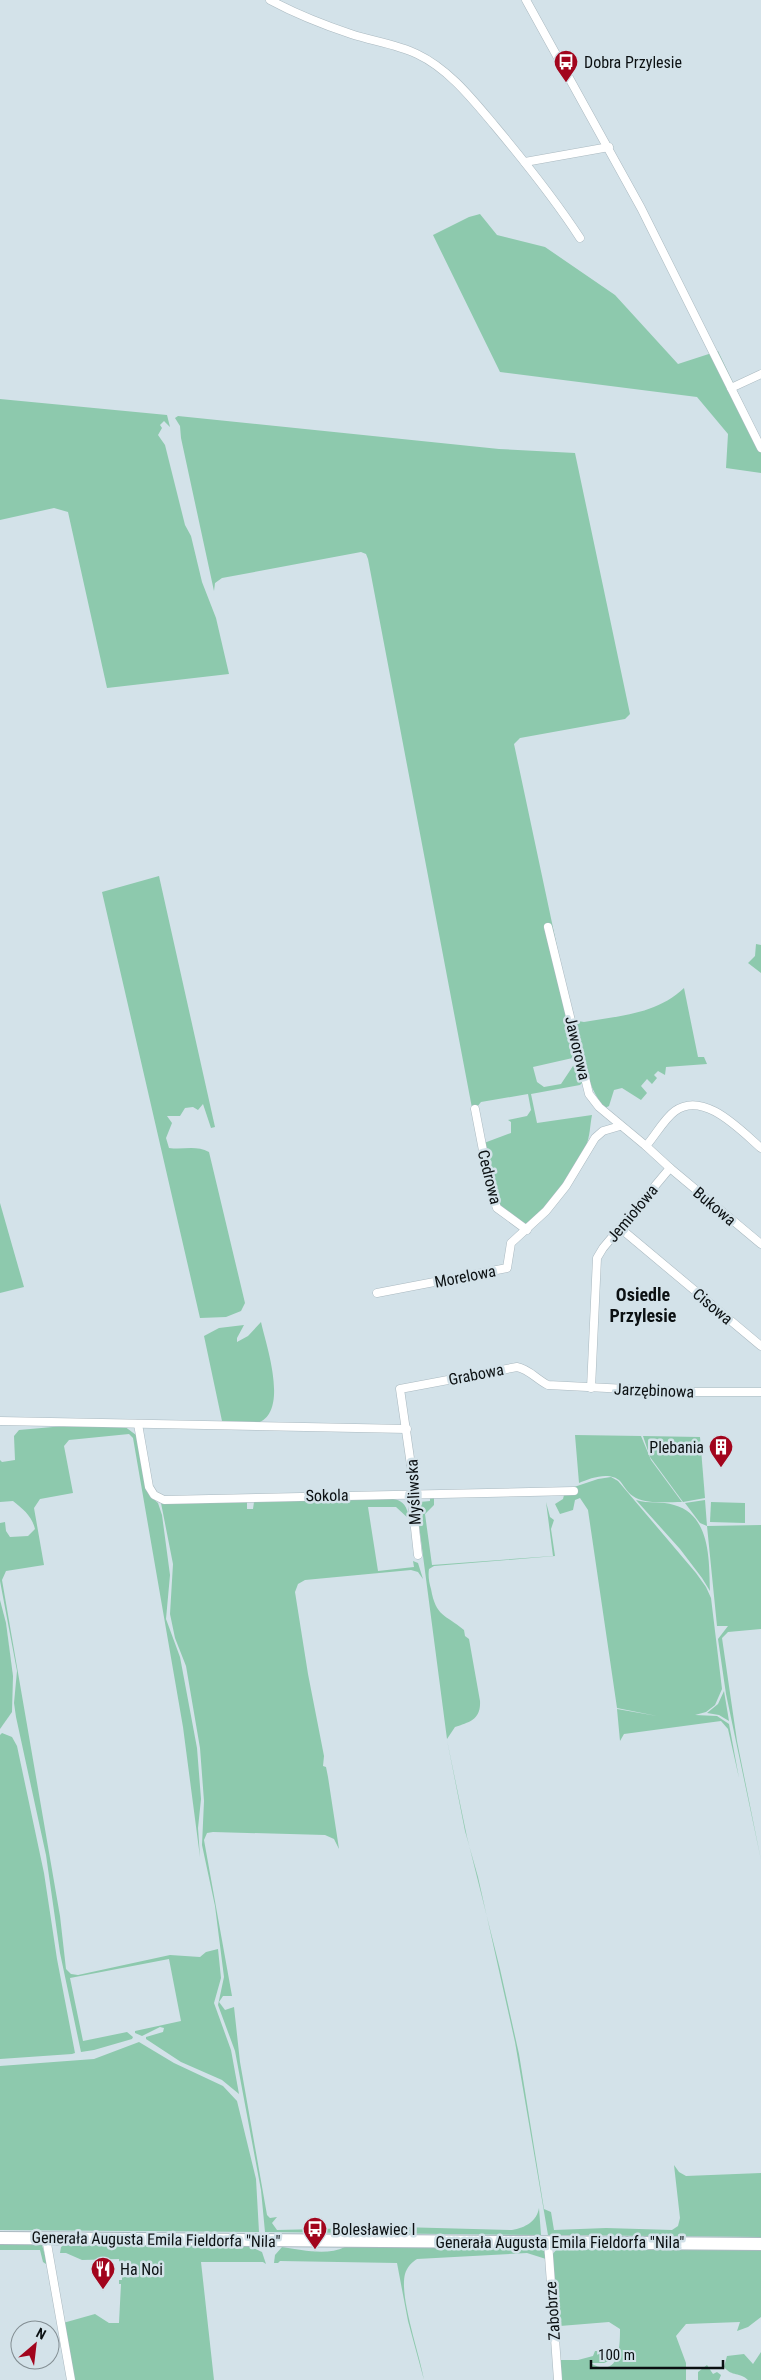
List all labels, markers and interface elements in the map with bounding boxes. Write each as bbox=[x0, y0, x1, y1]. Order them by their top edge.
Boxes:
bus stop icon: Dobra Przylesie bbox=[553, 49, 579, 83]
place label: Dobra Przylesie bbox=[584, 53, 682, 72]
street label: Jaworowa bbox=[561, 1014, 594, 1082]
street label: Cedrowa bbox=[474, 1148, 505, 1206]
street label: Jemiołowa bbox=[603, 1181, 662, 1246]
street label: Bukowa bbox=[690, 1183, 740, 1230]
street label: Morelowa bbox=[433, 1261, 497, 1292]
district label: Osiedle Przylesie bbox=[610, 1284, 677, 1326]
street label: Cisowa bbox=[689, 1284, 736, 1328]
street label: Grabowa bbox=[447, 1360, 505, 1389]
street label: Jarzębinowa bbox=[614, 1380, 694, 1401]
building icon: Plebania bbox=[708, 1434, 734, 1468]
place label: Plebania bbox=[649, 1438, 704, 1457]
street label: Myśliwska bbox=[402, 1459, 425, 1525]
street label: Sokola bbox=[305, 1486, 349, 1505]
bus stop icon: Bolesławiec I bbox=[302, 2216, 328, 2250]
place label: Bolesławiec I bbox=[332, 2220, 416, 2239]
street label: Generała Augusta Emila Fieldorfa "Nila" bbox=[31, 2228, 281, 2251]
street label: Generała Augusta Emila Fieldorfa "Nila" bbox=[436, 2233, 684, 2252]
restaurant icon: Ha Noi bbox=[90, 2256, 116, 2290]
place label: Ha Noi bbox=[120, 2260, 163, 2279]
street label: Zabobrze bbox=[541, 2281, 564, 2341]
north arrow bbox=[10, 2320, 60, 2370]
text: N bbox=[34, 2324, 49, 2343]
scale bar bbox=[591, 2338, 724, 2370]
text: 100 m bbox=[598, 2346, 635, 2364]

